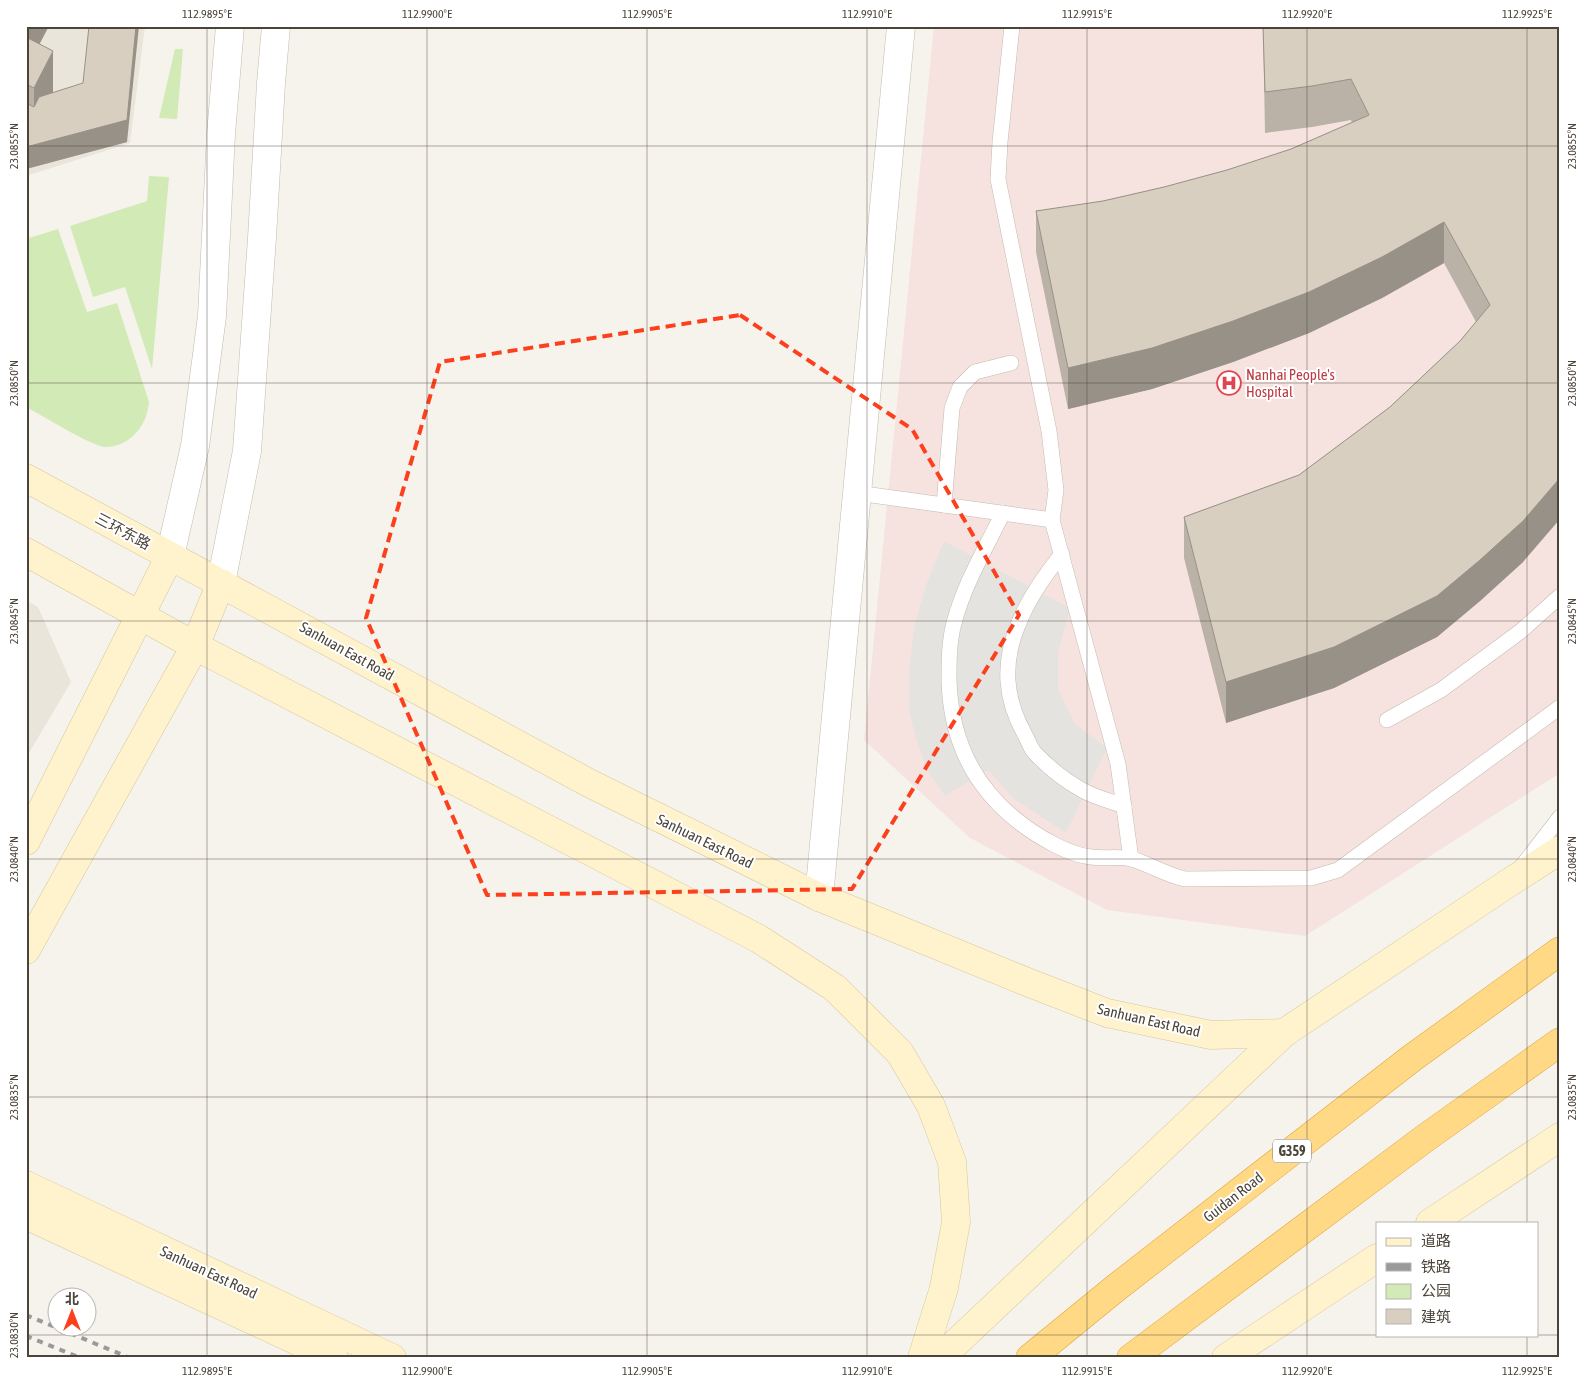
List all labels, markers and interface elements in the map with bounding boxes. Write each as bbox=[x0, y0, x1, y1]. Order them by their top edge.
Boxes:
text: 112.9895°E bbox=[182, 7, 232, 21]
text: 112.9900°E bbox=[402, 7, 452, 21]
text: 112.9905°E bbox=[622, 7, 672, 21]
text: 112.9910°E bbox=[842, 7, 892, 21]
text: 112.9915°E bbox=[1062, 7, 1112, 21]
text: 112.9920°E bbox=[1282, 7, 1332, 21]
text: 112.9925°E bbox=[1502, 7, 1552, 21]
text: 23.0855°N bbox=[7, 123, 21, 169]
text: 23.0855°N bbox=[1565, 123, 1579, 169]
text: 23.0850°N bbox=[7, 360, 21, 406]
text: 23.0850°N bbox=[1565, 360, 1579, 406]
place label: Nanhai People's Hospital bbox=[1246, 366, 1335, 400]
hospital icon: Nanhai People's Hospital bbox=[1216, 370, 1242, 396]
street label: 三环东路 bbox=[93, 509, 153, 553]
text: 23.0845°N bbox=[7, 598, 21, 644]
text: 23.0845°N bbox=[1565, 598, 1579, 644]
street label: Sanhuan East Road bbox=[297, 618, 397, 684]
street label: Sanhuan East Road bbox=[654, 810, 756, 872]
text: 23.0840°N bbox=[7, 836, 21, 882]
text: 23.0840°N bbox=[1565, 836, 1579, 882]
street label: Sanhuan East Road bbox=[1096, 1000, 1202, 1040]
text: 23.0835°N bbox=[7, 1074, 21, 1120]
text: 23.0835°N bbox=[1565, 1074, 1579, 1120]
road number: G359 bbox=[1273, 1140, 1311, 1162]
street label: Guidan Road bbox=[1200, 1169, 1266, 1225]
legend bbox=[1376, 1222, 1538, 1336]
text: 道路 bbox=[1421, 1232, 1451, 1249]
street label: Sanhuan East Road bbox=[158, 1242, 260, 1302]
text: 铁路 bbox=[1421, 1258, 1451, 1275]
text: 公园 bbox=[1421, 1282, 1451, 1299]
north arrow bbox=[48, 1286, 98, 1336]
text: 北 bbox=[65, 1291, 79, 1307]
text: 建筑 bbox=[1421, 1308, 1451, 1325]
text: 23.0830°N bbox=[7, 1312, 21, 1358]
text: 112.9895°E bbox=[182, 1364, 232, 1378]
text: 112.9900°E bbox=[402, 1364, 452, 1378]
text: 112.9905°E bbox=[622, 1364, 672, 1378]
text: 112.9910°E bbox=[842, 1364, 892, 1378]
text: 112.9915°E bbox=[1062, 1364, 1112, 1378]
text: 112.9920°E bbox=[1282, 1364, 1332, 1378]
text: 112.9925°E bbox=[1502, 1364, 1552, 1378]

